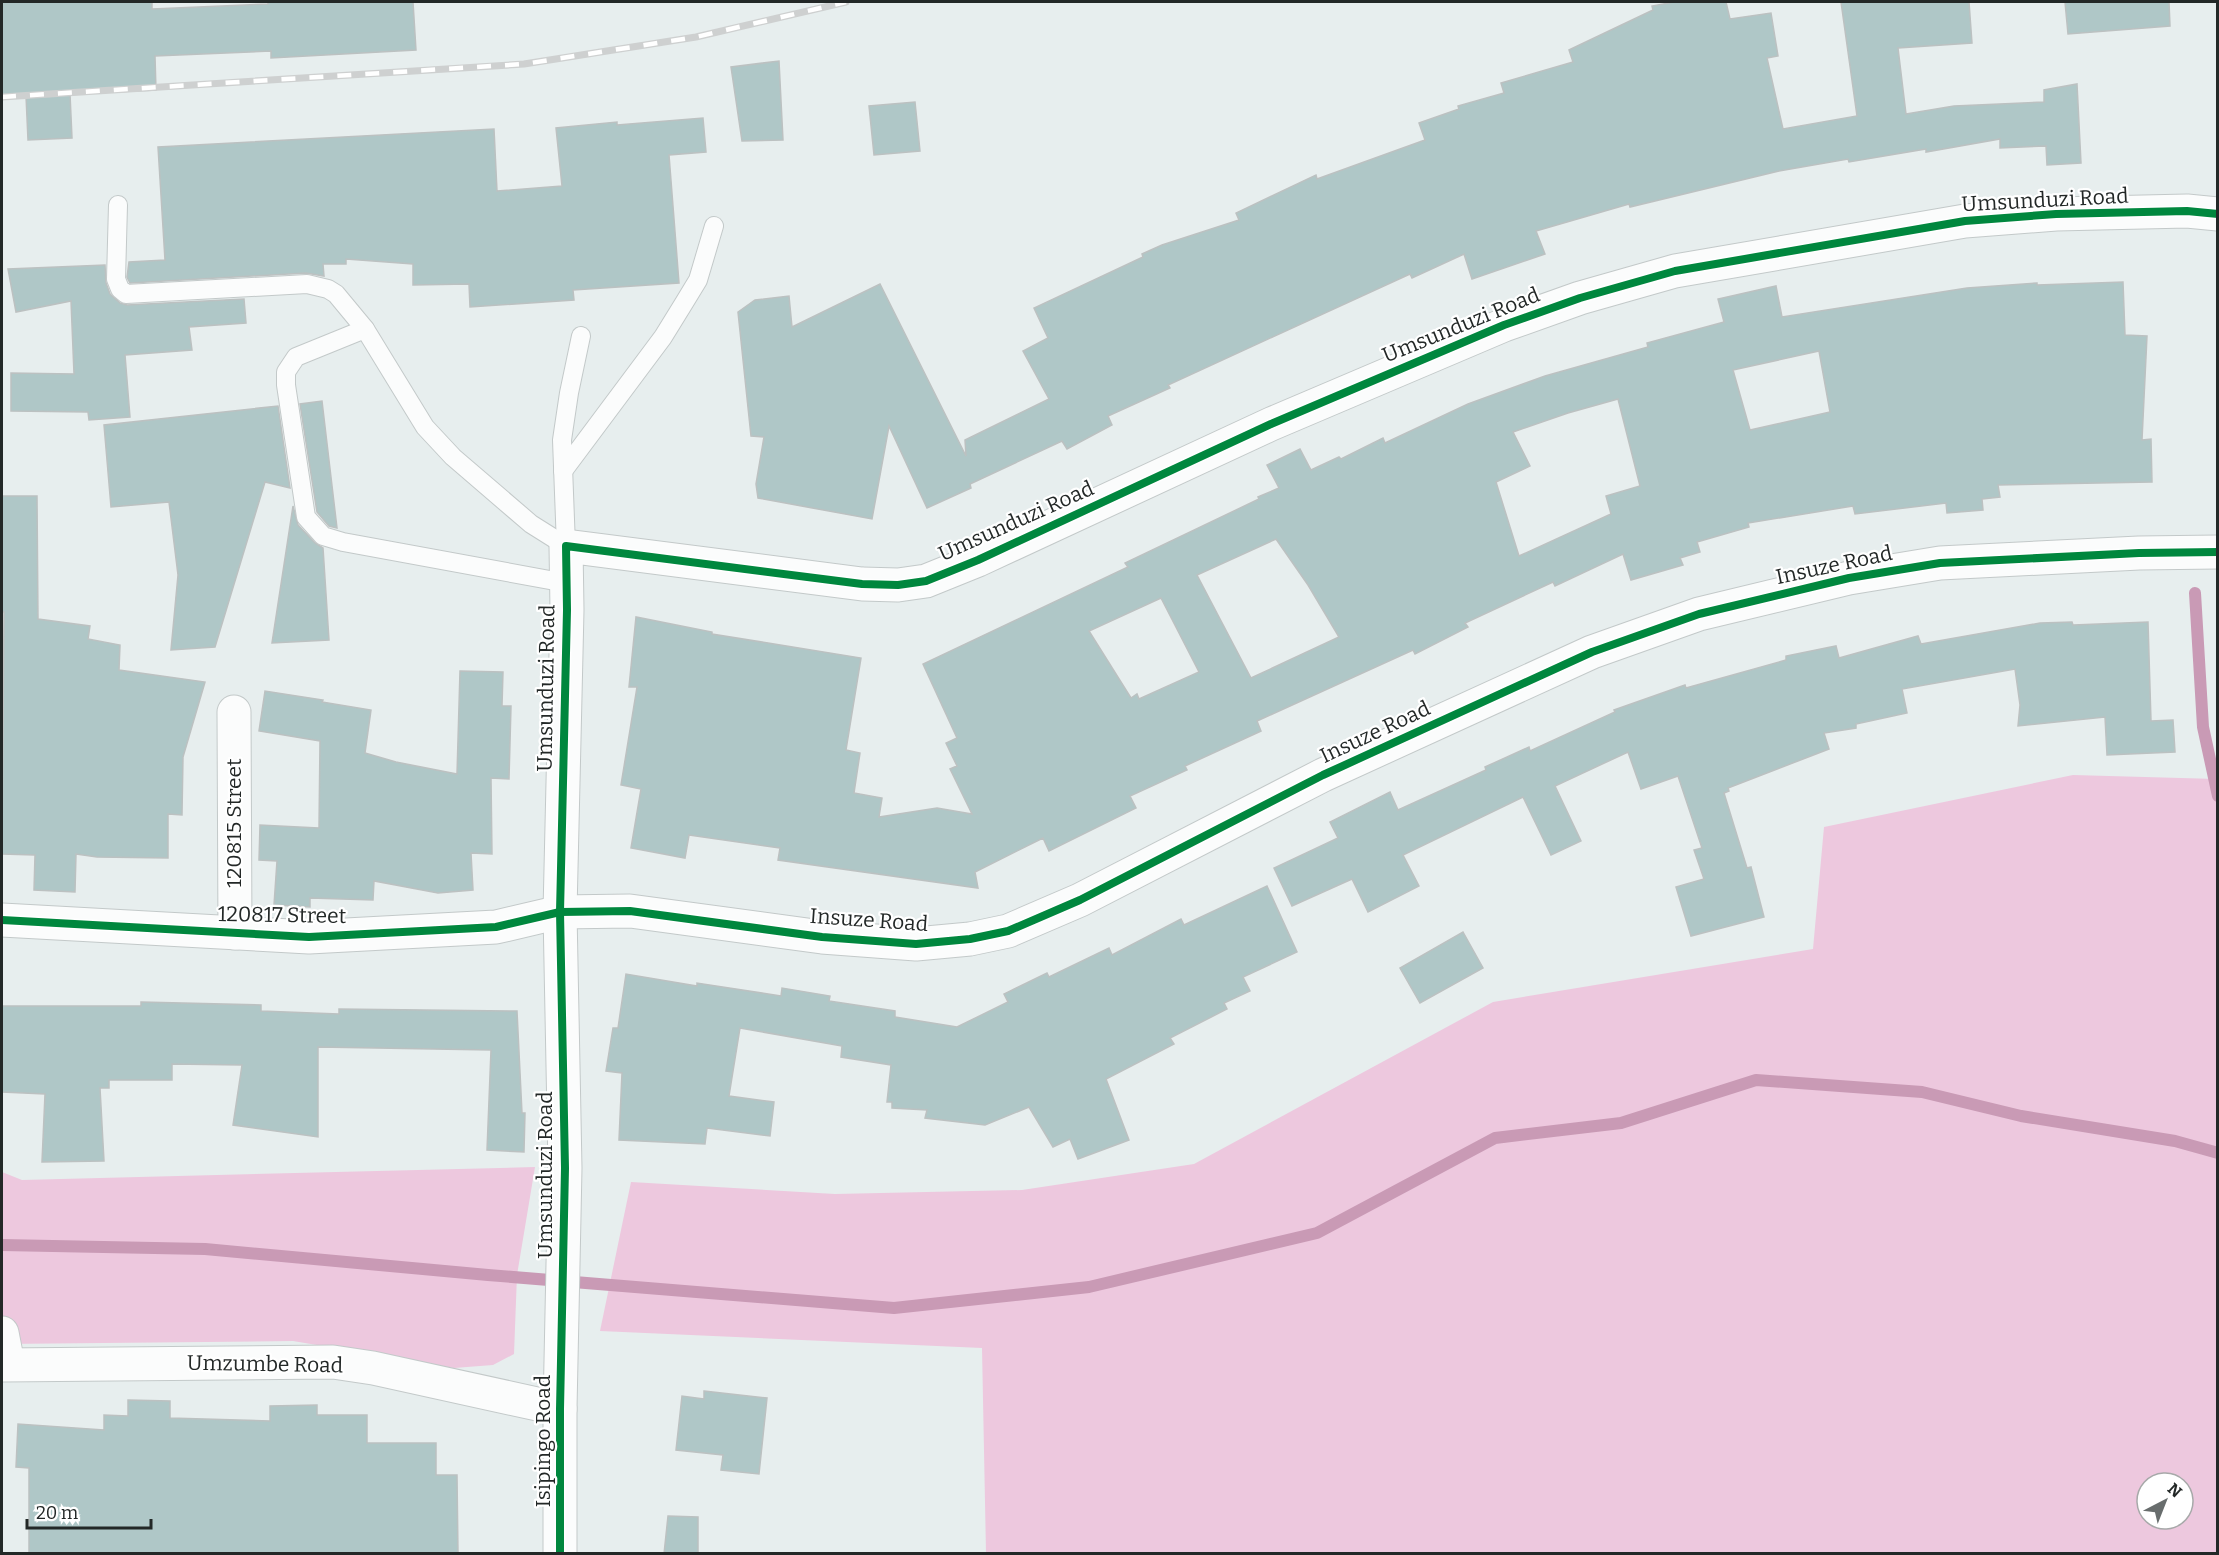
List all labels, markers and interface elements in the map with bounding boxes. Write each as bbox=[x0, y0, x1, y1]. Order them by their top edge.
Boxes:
street label: Umsunduzi Road bbox=[1961, 183, 2129, 217]
street label: Umsunduzi Road bbox=[1379, 282, 1543, 368]
street label: Umsunduzi Road bbox=[934, 475, 1098, 567]
street label: Insuze Road bbox=[1773, 540, 1895, 590]
street label: Umsunduzi Road bbox=[532, 604, 560, 772]
street label: Insuze Road bbox=[1316, 695, 1434, 769]
street label: 120815 Street bbox=[221, 758, 247, 888]
street label: 120817 Street bbox=[218, 901, 347, 929]
street label: Insuze Road bbox=[809, 903, 929, 937]
street label: Umsunduzi Road bbox=[532, 1091, 558, 1259]
street label: Umzumbe Road bbox=[187, 1350, 343, 1378]
street label: Isipingo Road bbox=[530, 1375, 556, 1507]
north arrow bbox=[2135, 1471, 2195, 1531]
text: N bbox=[2164, 1479, 2186, 1501]
scale bar bbox=[27, 1492, 152, 1530]
text: 20 m bbox=[36, 1502, 78, 1524]

